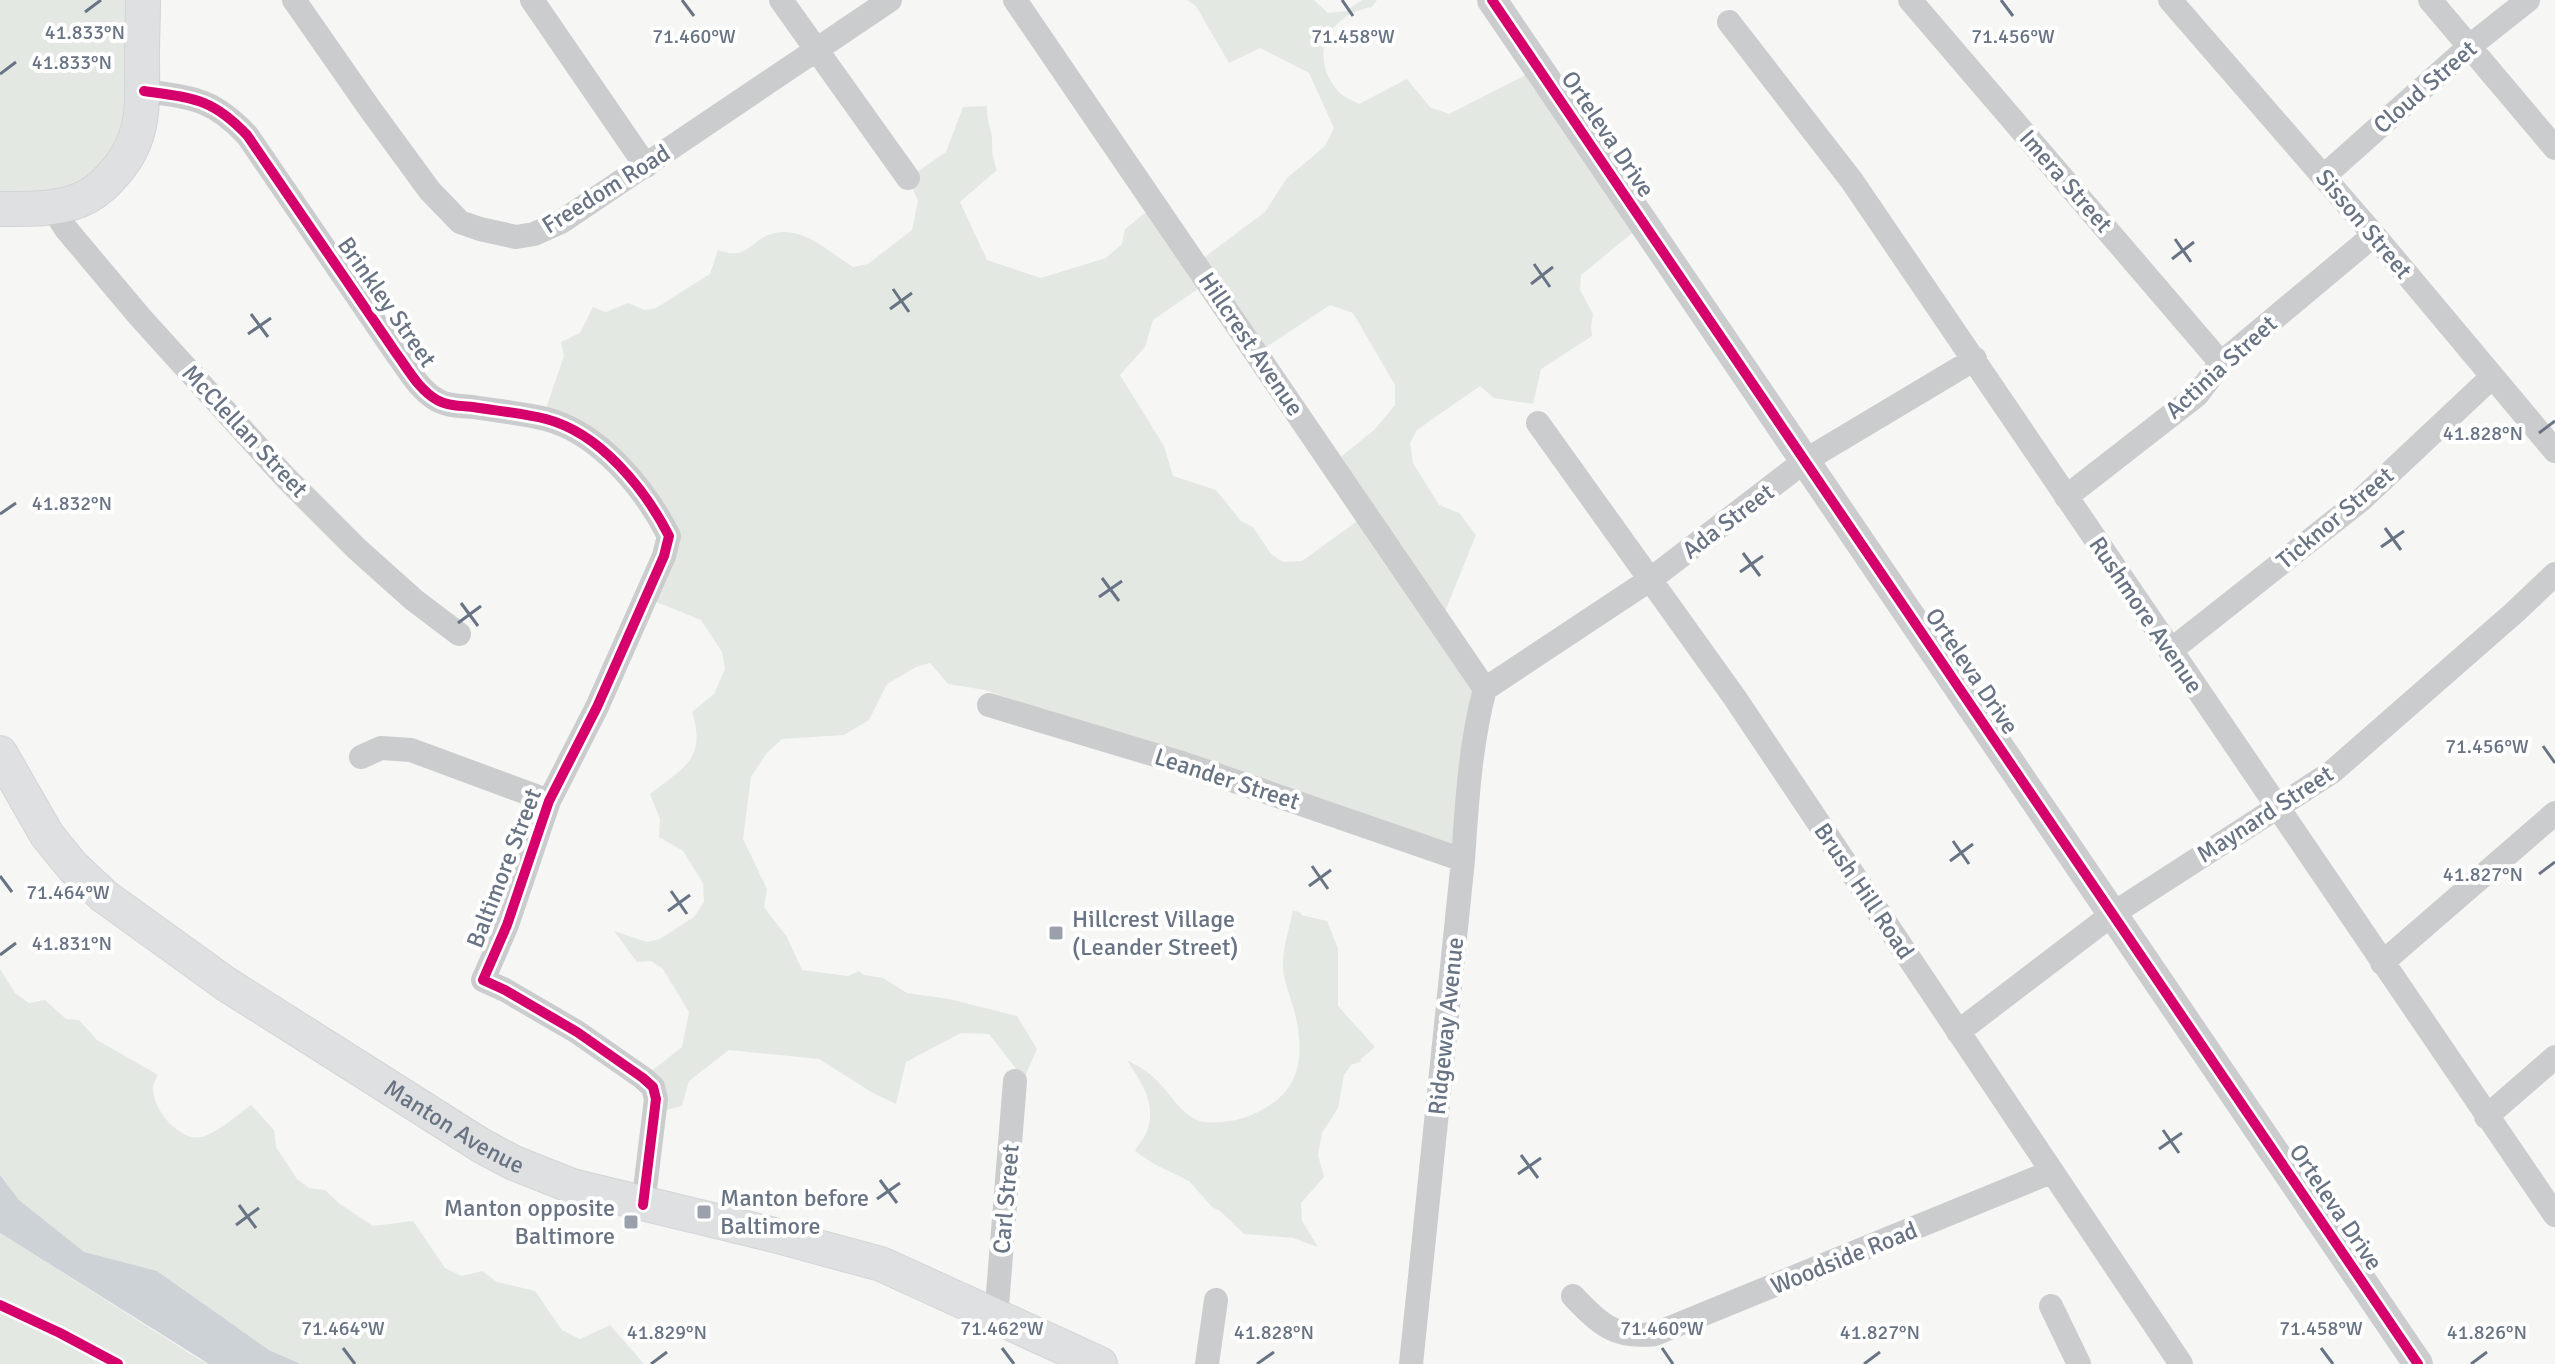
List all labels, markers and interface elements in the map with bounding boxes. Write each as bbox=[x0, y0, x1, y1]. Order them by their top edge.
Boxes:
text: 41.833°N bbox=[45, 20, 125, 45]
text: 71.460°W bbox=[652, 24, 736, 49]
text: 71.458°W bbox=[1311, 24, 1395, 49]
text: 71.456°W bbox=[1971, 24, 2055, 49]
street label: Cloud Street bbox=[2367, 34, 2483, 140]
text: 41.833°N bbox=[32, 50, 112, 75]
street label: Orteleva Drive bbox=[1555, 65, 1661, 203]
street label: Imera Street bbox=[2013, 123, 2119, 239]
street label: Freedom Road bbox=[536, 138, 676, 240]
street label: Sisson Street bbox=[2309, 163, 2419, 285]
street label: Brinkley Street bbox=[331, 231, 443, 373]
street label: Hillcrest Avenue bbox=[1192, 266, 1310, 422]
street label: Actinia Street bbox=[2159, 309, 2283, 425]
street label: McClellan Street bbox=[176, 358, 314, 504]
text: 41.828°N bbox=[2443, 421, 2523, 446]
street label: Ticknor Street bbox=[2270, 460, 2400, 576]
street label: Ada Street bbox=[1676, 477, 1780, 565]
text: 41.832°N bbox=[32, 491, 112, 516]
street label: Rushmore Avenue bbox=[2082, 531, 2210, 699]
street label: Orteleva Drive bbox=[1919, 602, 2025, 740]
text: 71.456°W bbox=[2445, 734, 2529, 759]
street label: Leander Street bbox=[1151, 741, 1303, 817]
street label: Maynard Street bbox=[2191, 759, 2339, 869]
street label: Baltimore Street bbox=[460, 784, 548, 952]
street label: Brush Hill Road bbox=[1807, 817, 1921, 965]
text: 41.827°N bbox=[2443, 862, 2523, 887]
text: 71.464°W bbox=[26, 880, 110, 905]
place label: Hillcrest Village (Leander Street) bbox=[1072, 904, 1238, 962]
marker: Hillcrest Village (Leander Street) bbox=[1047, 924, 1065, 942]
text: 41.831°N bbox=[32, 931, 112, 956]
street label: Ridgeway Avenue bbox=[1422, 936, 1470, 1116]
street label: Manton Avenue bbox=[379, 1073, 528, 1180]
street label: Orteleva Drive bbox=[2283, 1138, 2389, 1276]
street label: Carl Street bbox=[986, 1143, 1026, 1255]
place label: Manton before Baltimore bbox=[720, 1183, 869, 1241]
place label: Manton opposite Baltimore bbox=[444, 1193, 615, 1251]
marker: Manton before Baltimore bbox=[695, 1203, 713, 1221]
marker: Manton opposite Baltimore bbox=[622, 1213, 640, 1231]
street label: Woodside Road bbox=[1766, 1215, 1922, 1301]
text: 71.464°W bbox=[301, 1316, 385, 1341]
text: 71.462°W bbox=[960, 1316, 1044, 1341]
text: 71.460°W bbox=[1620, 1316, 1704, 1341]
text: 71.458°W bbox=[2279, 1316, 2363, 1341]
text: 41.829°N bbox=[627, 1320, 707, 1345]
text: 41.828°N bbox=[1234, 1320, 1314, 1345]
text: 41.827°N bbox=[1840, 1320, 1920, 1345]
text: 41.826°N bbox=[2447, 1320, 2527, 1345]

